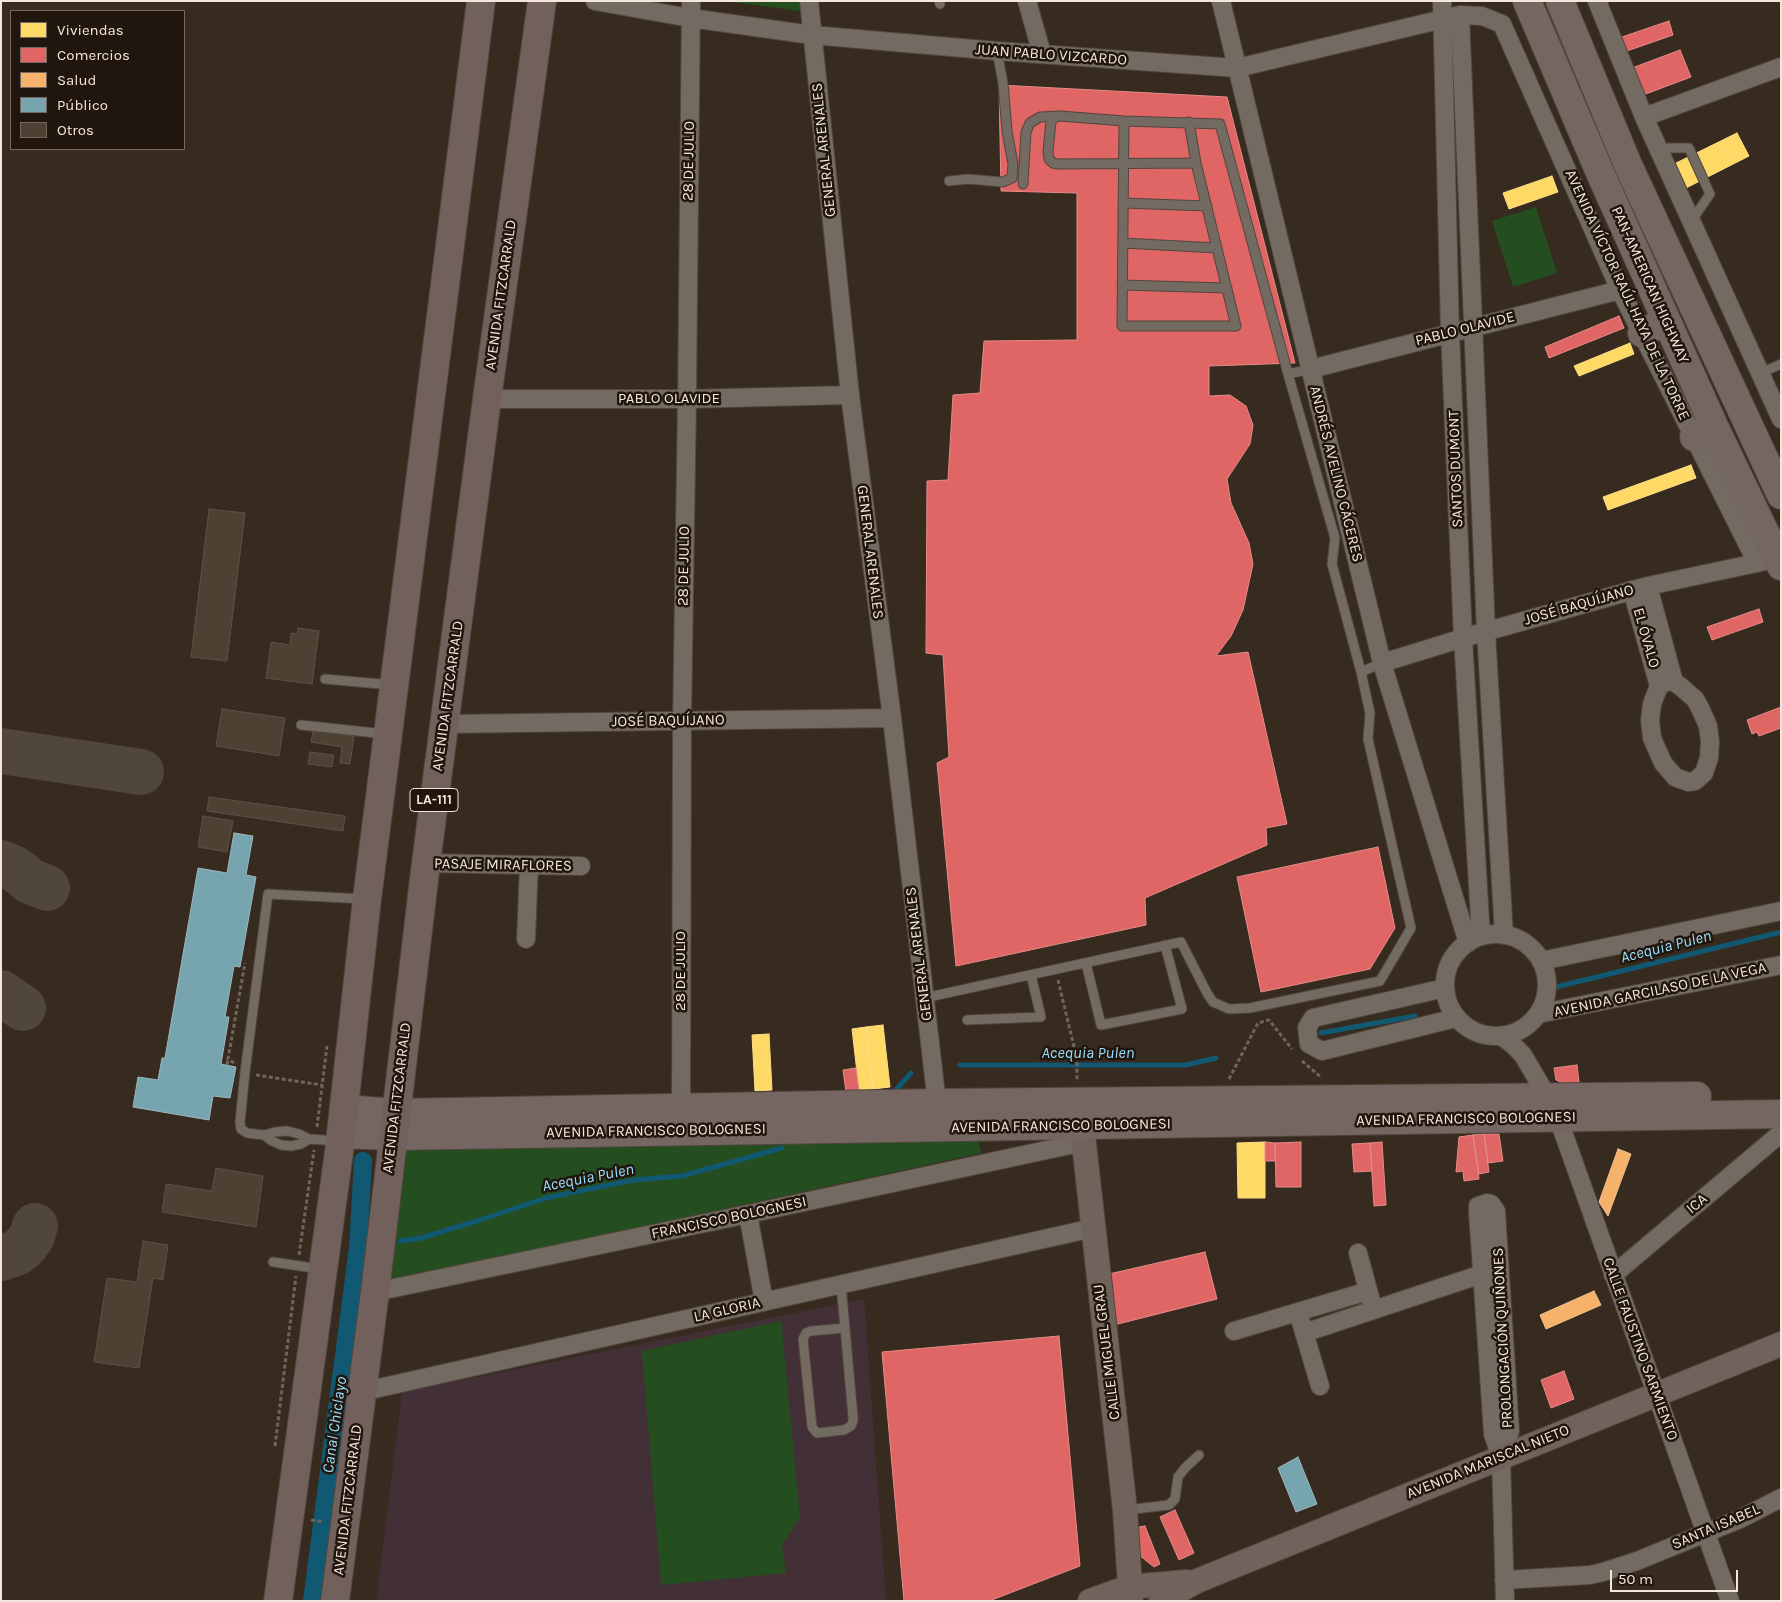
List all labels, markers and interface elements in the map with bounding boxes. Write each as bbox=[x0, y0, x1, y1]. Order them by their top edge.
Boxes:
legend bbox=[10, 10, 185, 150]
text: Viviendas bbox=[57, 21, 124, 39]
street label: JUAN PABLO VIZCARDO bbox=[974, 41, 1128, 69]
text: Comercios bbox=[57, 46, 130, 64]
text: Salud bbox=[57, 71, 97, 89]
street label: GENERAL ARENALES bbox=[808, 82, 840, 218]
text: Público bbox=[57, 96, 108, 114]
text: Otros bbox=[57, 121, 94, 139]
street label: 28 DE JULIO bbox=[679, 121, 699, 201]
street label: AVENIDA VÍCTOR RAÚL HAYA DE LA TORRE bbox=[1561, 167, 1693, 423]
street label: PAN-AMERICAN HIGHWAY bbox=[1607, 204, 1693, 366]
street label: AVENIDA FITZCARRALD bbox=[482, 219, 520, 371]
street label: PABLO OLAVIDE bbox=[1413, 308, 1517, 350]
street label: ANDRÉS AVELINO CÁCERES bbox=[1305, 384, 1367, 564]
street label: PABLO OLAVIDE bbox=[618, 390, 720, 408]
street label: SANTOS DUMONT bbox=[1445, 410, 1467, 528]
street label: GENERAL ARENALES bbox=[853, 484, 887, 620]
street label: 28 DE JULIO bbox=[674, 526, 694, 606]
street label: JOSÉ BAQUÍJANO bbox=[1522, 581, 1636, 629]
street label: EL ÓVALO bbox=[1629, 606, 1663, 670]
street label: AVENIDA FITZCARRALD bbox=[429, 620, 467, 772]
street label: JOSÉ BAQUÍJANO bbox=[611, 711, 725, 731]
road number: LA-111 bbox=[410, 788, 458, 812]
street label: PASAJE MIRAFLORES bbox=[434, 855, 572, 875]
street label: GENERAL ARENALES bbox=[902, 886, 936, 1022]
water label: Acequia Pulen bbox=[1619, 926, 1713, 968]
street label: 28 DE JULIO bbox=[672, 931, 690, 1011]
street label: AVENIDA GARCILASO DE LA VEGA bbox=[1552, 959, 1768, 1021]
street label: AVENIDA FITZCARRALD bbox=[379, 1022, 415, 1174]
water label: Acequia Pulen bbox=[1042, 1043, 1134, 1063]
street label: AVENIDA FRANCISCO BOLOGNESI bbox=[1356, 1108, 1576, 1130]
street label: AVENIDA FRANCISCO BOLOGNESI bbox=[951, 1115, 1171, 1137]
street label: AVENIDA FRANCISCO BOLOGNESI bbox=[546, 1120, 766, 1142]
water label: Acequia Pulen bbox=[541, 1160, 635, 1196]
street label: ICA bbox=[1683, 1190, 1711, 1218]
street label: FRANCISCO BOLOGNESI bbox=[650, 1193, 808, 1243]
street label: PROLONGACIÓN QUIÑONES bbox=[1489, 1247, 1517, 1429]
street label: CALLE FAUSTINO SARMIENTO bbox=[1599, 1255, 1681, 1443]
street label: CALLE MIGUEL GRAU bbox=[1090, 1283, 1124, 1421]
street label: LA GLORIA bbox=[692, 1294, 762, 1326]
water label: Canal Chiclayo bbox=[319, 1375, 351, 1475]
street label: AVENIDA MARISCAL NIETO bbox=[1404, 1421, 1572, 1503]
street label: AVENIDA FITZCARRALD bbox=[330, 1424, 366, 1576]
street label: SANTA ISABEL bbox=[1669, 1500, 1763, 1554]
scale bar bbox=[1612, 1560, 1740, 1592]
text: 50 m bbox=[1618, 1570, 1653, 1588]

